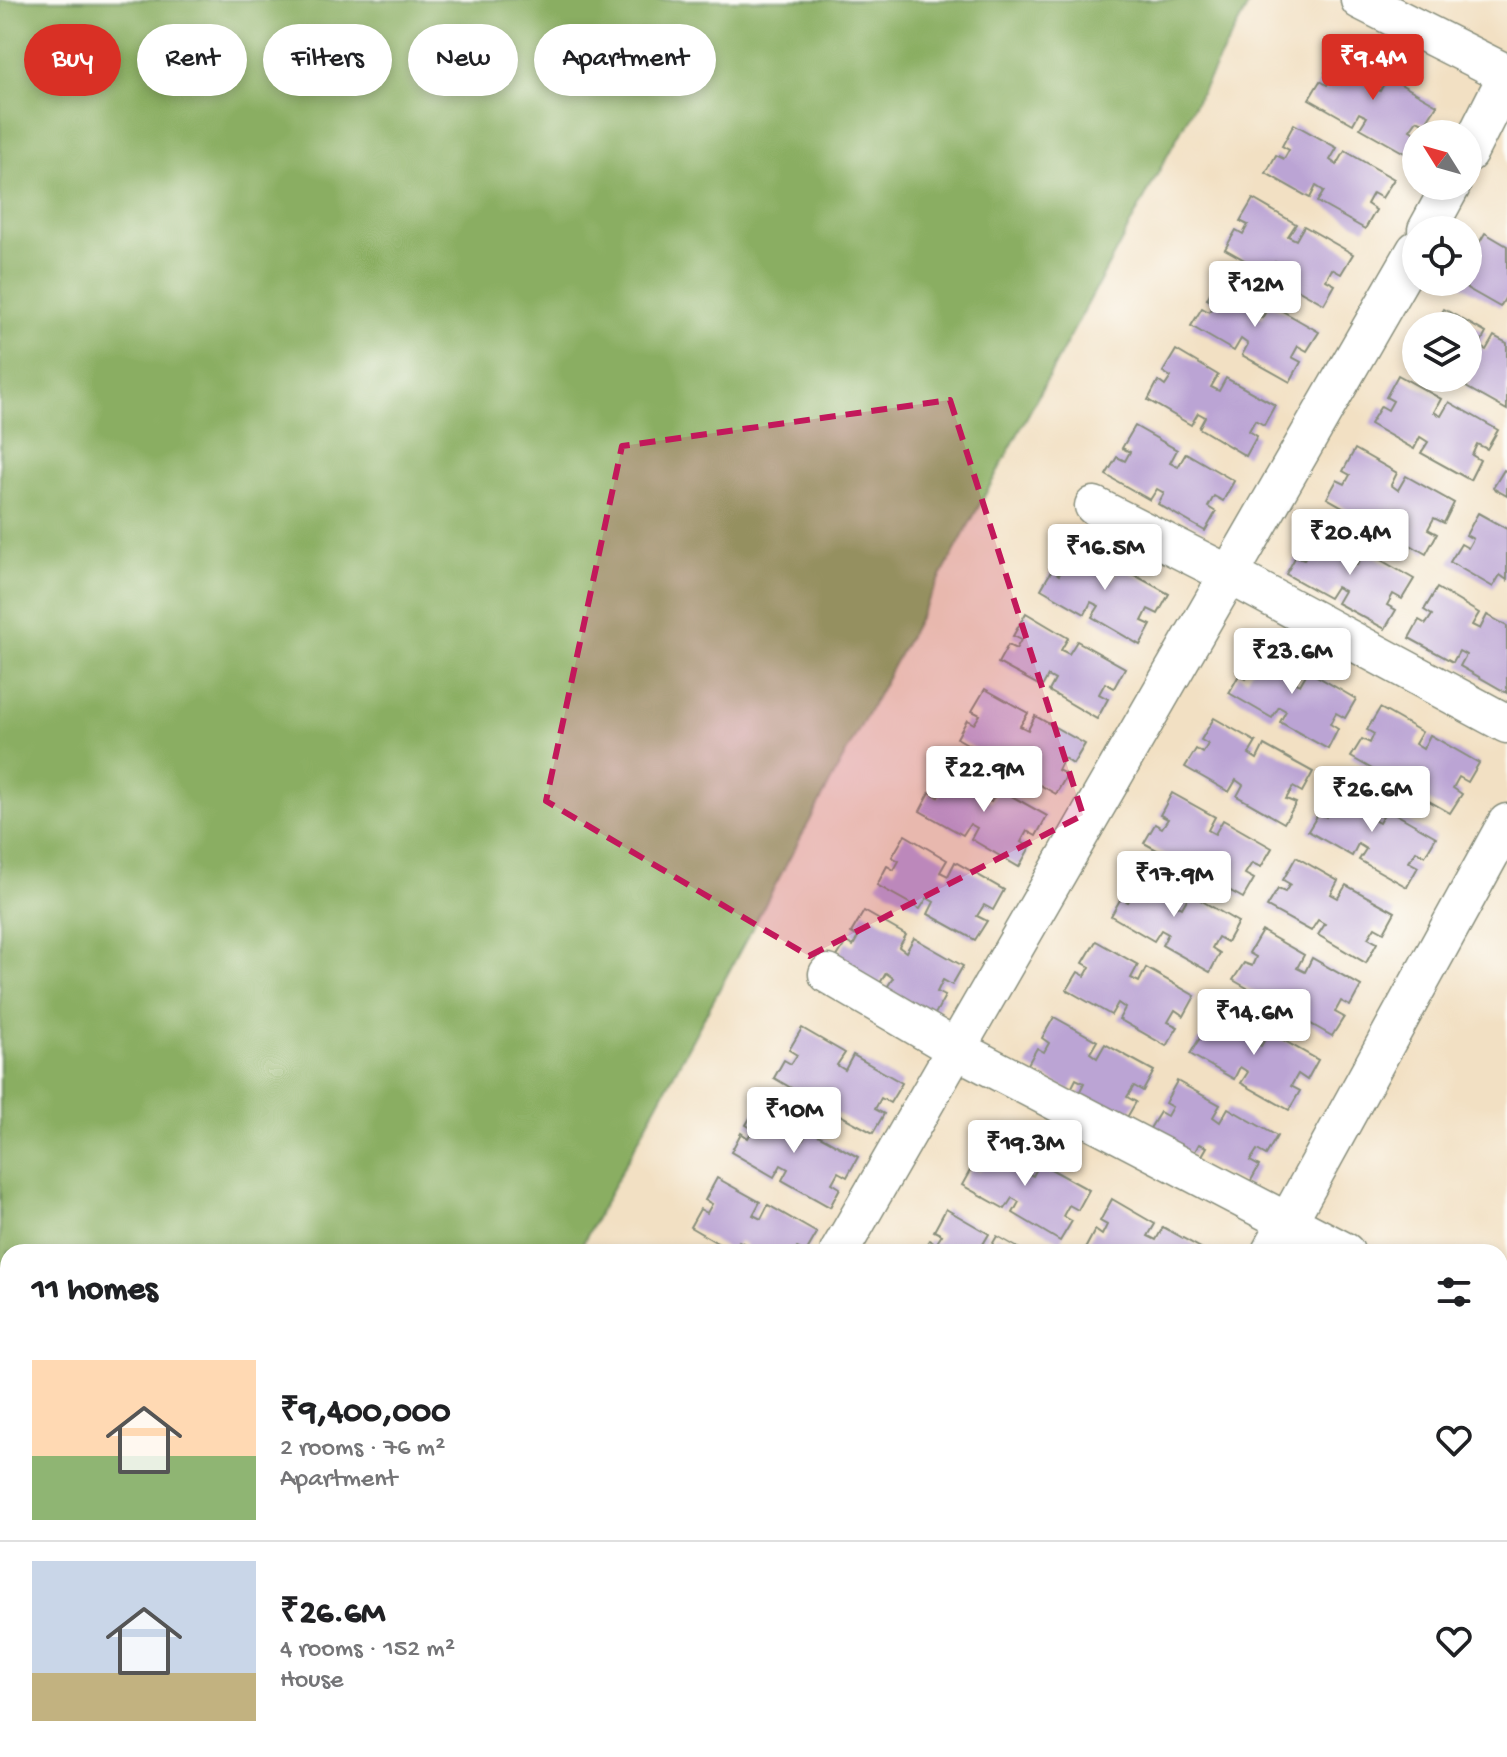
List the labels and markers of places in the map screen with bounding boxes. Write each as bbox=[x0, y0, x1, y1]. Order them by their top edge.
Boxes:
pin: ₹9.4M bbox=[1317, 34, 1429, 102]
pin: ₹12M bbox=[1208, 261, 1302, 329]
pin: ₹20.4M bbox=[1285, 509, 1415, 577]
pin: ₹16.5M bbox=[1040, 524, 1170, 592]
pin: ₹23.6M bbox=[1227, 628, 1357, 696]
pin: ₹22.9M bbox=[919, 746, 1049, 814]
pin: ₹26.6M bbox=[1307, 766, 1437, 834]
pin: ₹17.9M bbox=[1109, 851, 1239, 919]
pin: ₹14.6M bbox=[1189, 989, 1319, 1057]
pin: ₹10M bbox=[747, 1087, 841, 1155]
pin: ₹19.3M bbox=[960, 1120, 1090, 1188]

